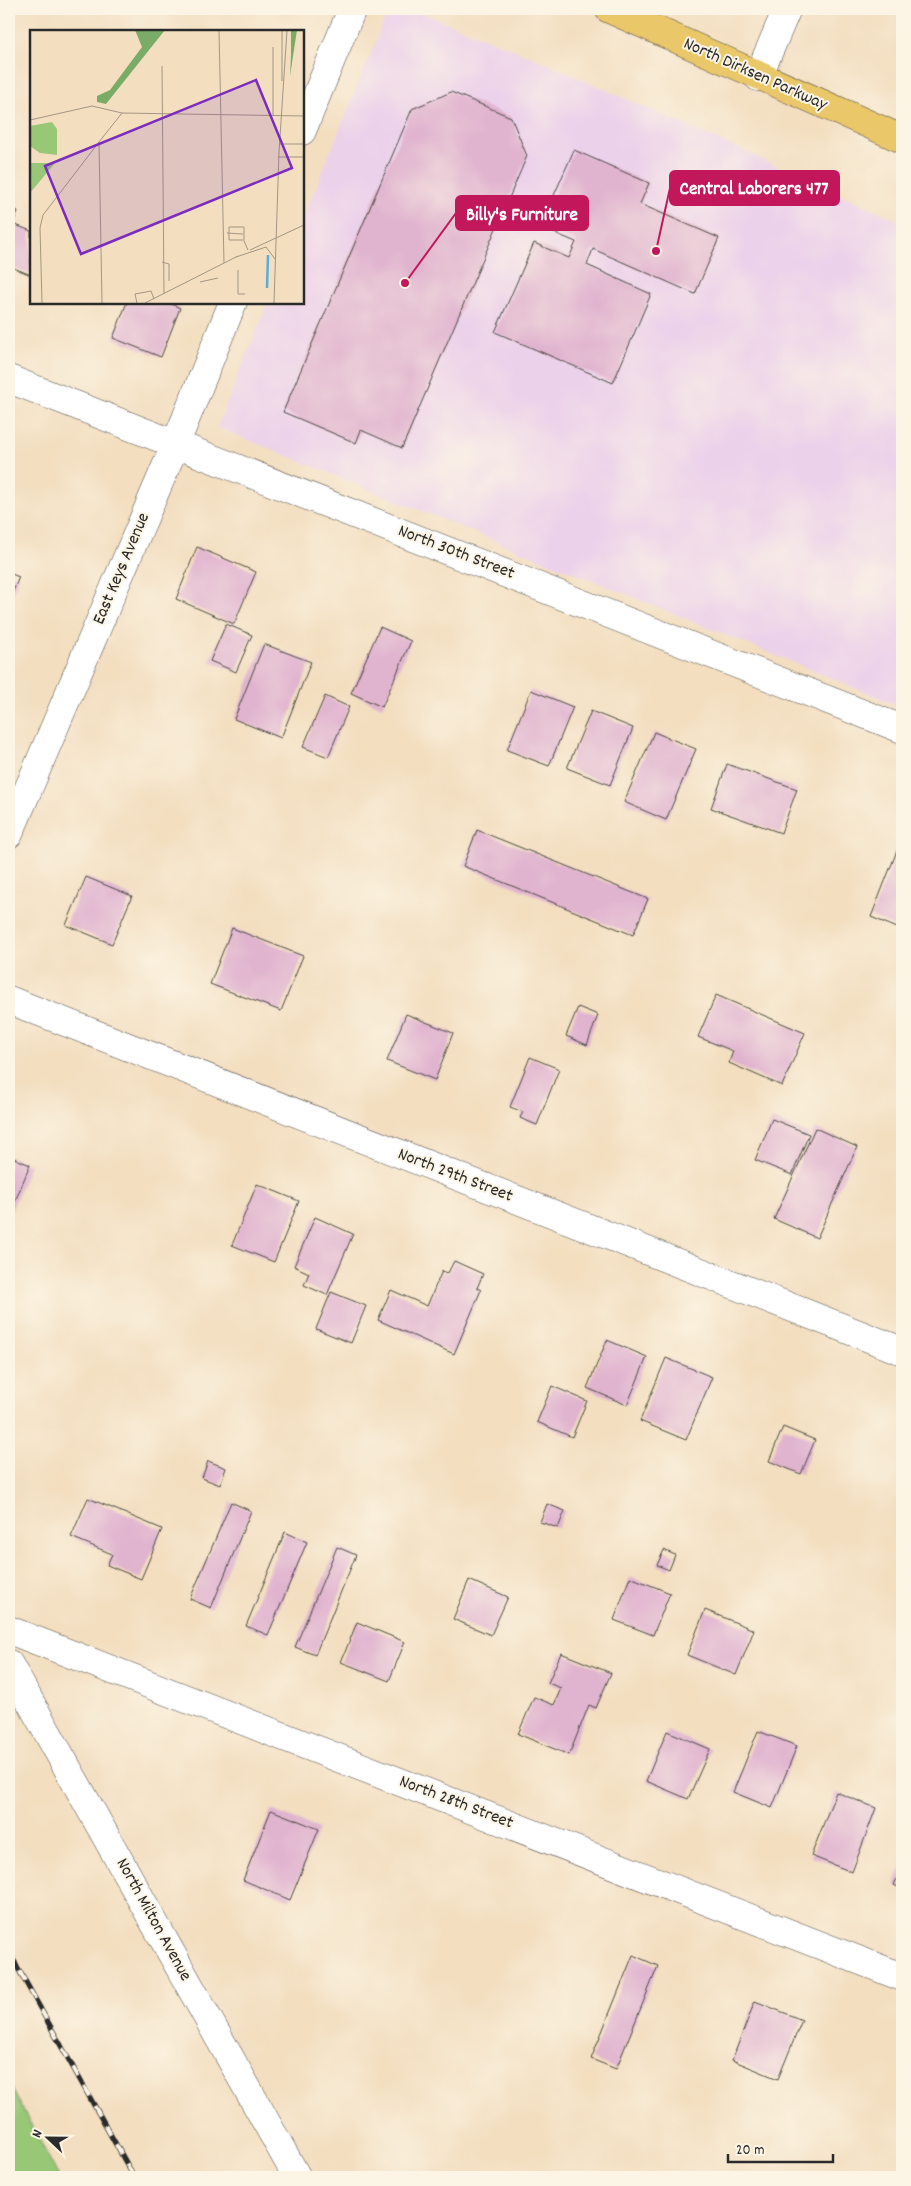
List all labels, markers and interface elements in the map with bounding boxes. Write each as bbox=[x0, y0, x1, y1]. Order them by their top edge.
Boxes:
inset map bbox=[30, 30, 304, 304]
street label: North Dirksen Parkway bbox=[679, 32, 832, 118]
callout: Central Laborers 477 bbox=[670, 171, 839, 205]
text: Central Laborers 477 bbox=[680, 177, 828, 204]
callout: Billy's Furniture bbox=[456, 196, 588, 230]
text: Billy's Furniture bbox=[466, 203, 578, 230]
street label: East Keys Avenue bbox=[87, 509, 157, 629]
street label: North 30th Street bbox=[394, 519, 518, 587]
street label: North 29th Street bbox=[394, 1143, 516, 1210]
street label: North 28th Street bbox=[395, 1770, 517, 1836]
street label: North Milton Avenue bbox=[109, 1854, 197, 1986]
north arrow bbox=[22, 2114, 72, 2164]
text: N bbox=[27, 2127, 48, 2141]
scale bar bbox=[728, 2131, 834, 2163]
text: 20 m bbox=[736, 2140, 764, 2162]

